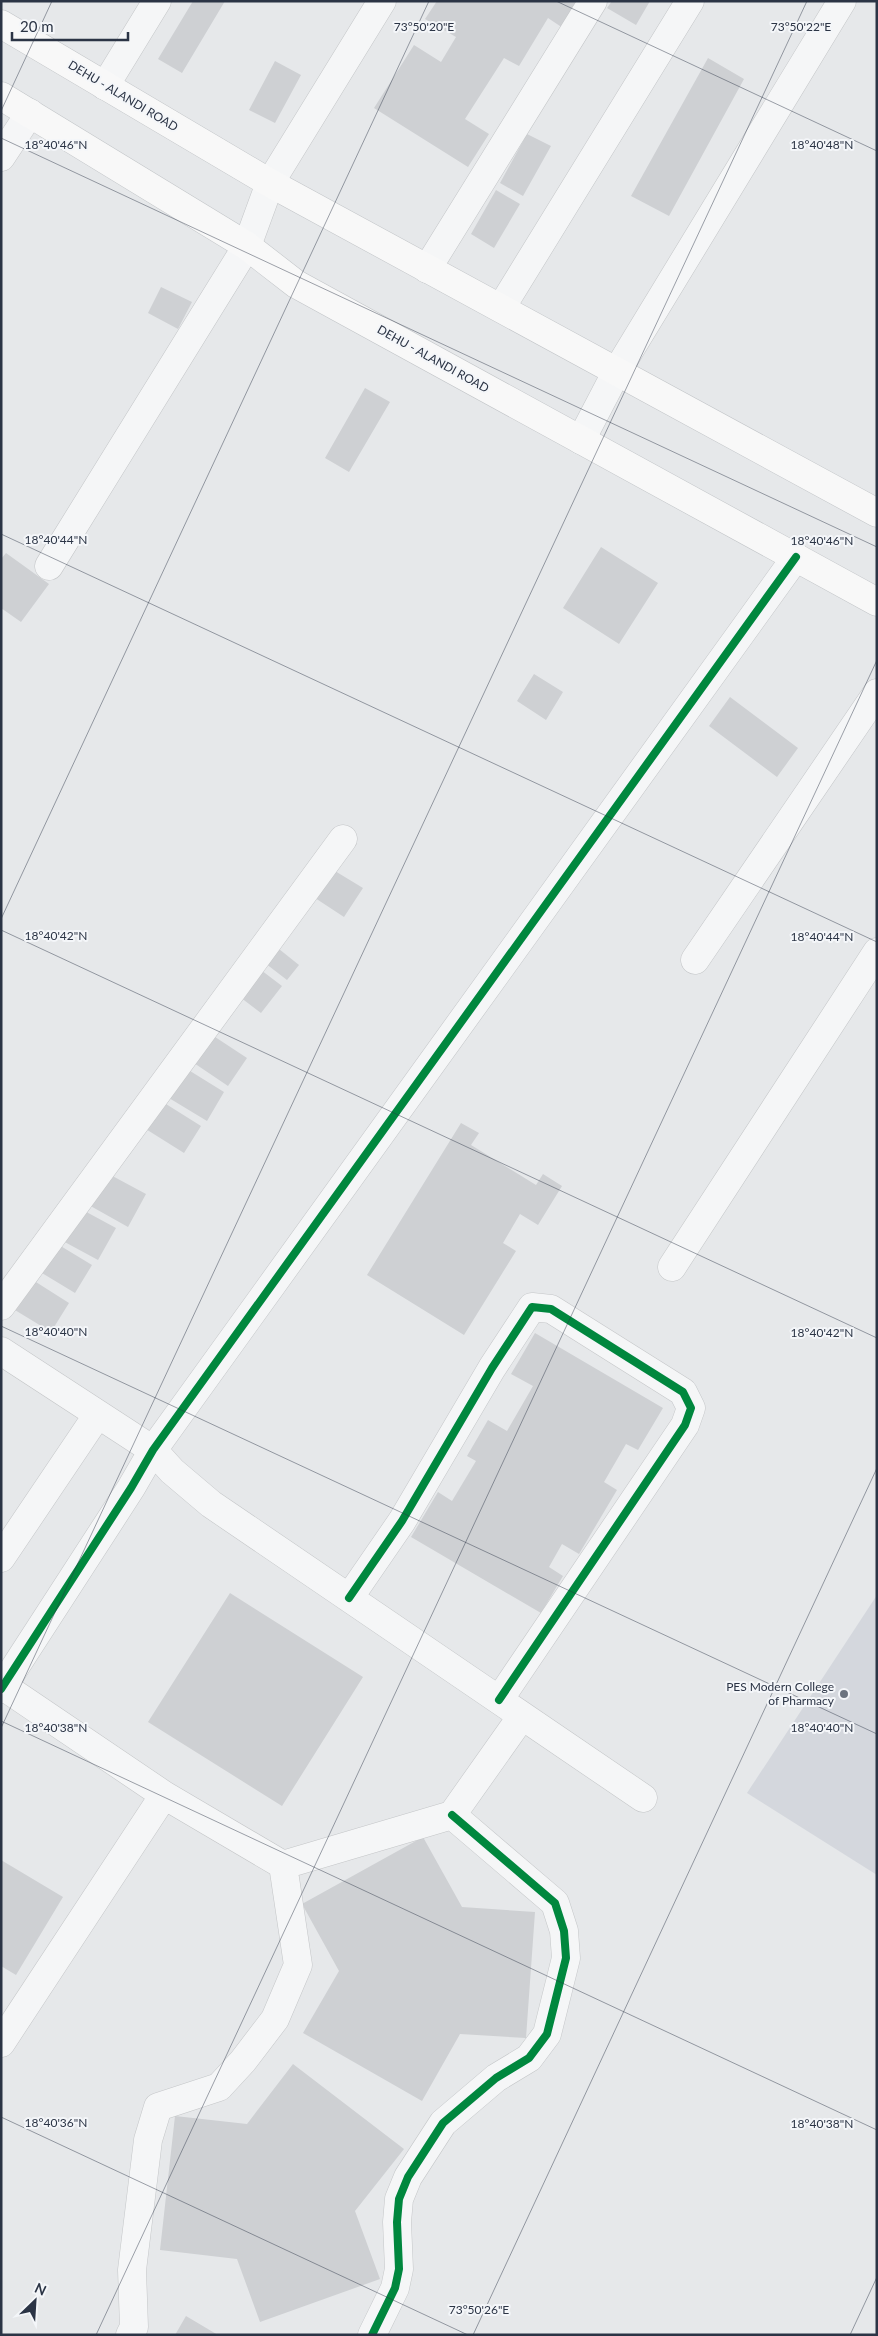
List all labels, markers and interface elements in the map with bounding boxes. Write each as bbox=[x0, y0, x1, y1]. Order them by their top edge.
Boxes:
scale bar bbox=[12, 10, 129, 42]
text: 20 m bbox=[20, 17, 54, 35]
text: 73°50'20"E bbox=[394, 19, 454, 34]
text: 73°50'22"E bbox=[771, 19, 831, 34]
street label: DEHU - ALANDI ROAD bbox=[66, 57, 181, 134]
text: 18°40'46"N bbox=[25, 137, 87, 152]
text: 18°40'48"N bbox=[791, 137, 853, 152]
street label: DEHU - ALANDI ROAD bbox=[375, 322, 492, 396]
text: 18°40'44"N bbox=[25, 532, 87, 547]
text: 18°40'46"N bbox=[791, 533, 853, 548]
text: 18°40'42"N bbox=[25, 928, 87, 943]
text: 18°40'44"N bbox=[791, 929, 853, 944]
text: 18°40'40"N bbox=[25, 1324, 87, 1339]
text: 18°40'42"N bbox=[791, 1325, 853, 1340]
place label: PES Modern College of Pharmacy bbox=[726, 1679, 835, 1708]
marker: PES Modern College of Pharmacy bbox=[838, 1688, 850, 1700]
text: 18°40'38"N bbox=[25, 1720, 87, 1735]
text: 18°40'40"N bbox=[791, 1720, 853, 1735]
text: 18°40'36"N bbox=[25, 2115, 87, 2130]
text: 18°40'38"N bbox=[791, 2116, 853, 2131]
north arrow bbox=[10, 2276, 60, 2326]
text: N bbox=[32, 2279, 49, 2299]
text: 73°50'26"E bbox=[449, 2302, 509, 2317]

